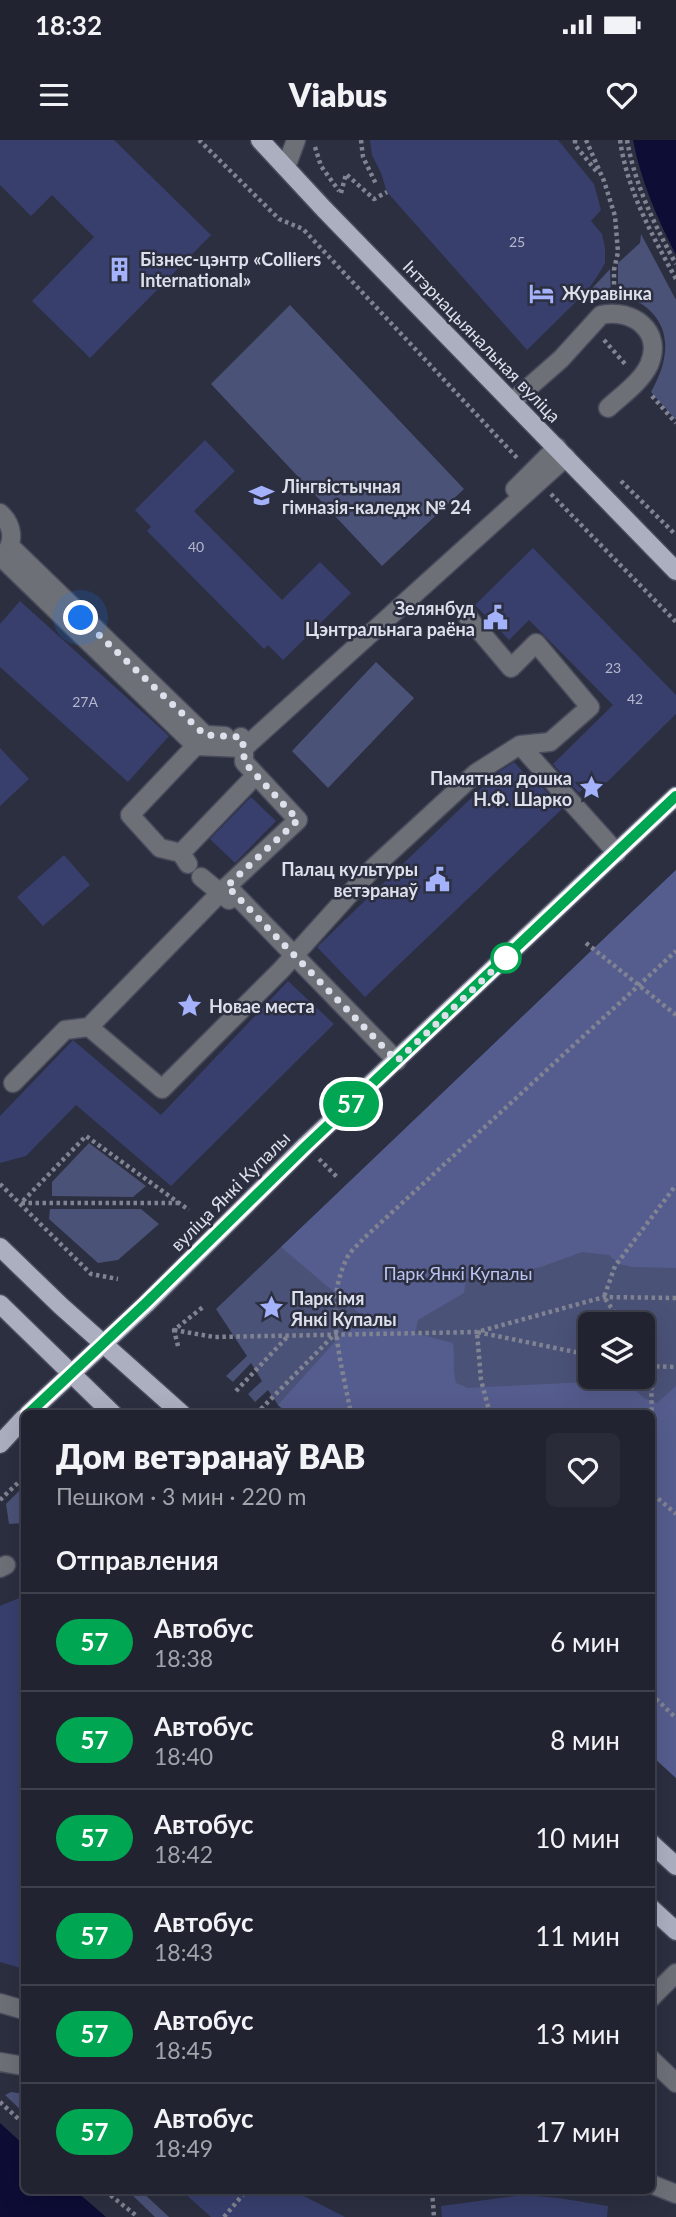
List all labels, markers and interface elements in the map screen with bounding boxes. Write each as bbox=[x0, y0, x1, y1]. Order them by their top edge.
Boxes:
text: 18:32 bbox=[35, 9, 102, 41]
text: Viabus bbox=[289, 75, 387, 114]
icon: menu bbox=[35, 76, 73, 114]
icon: heart bbox=[603, 76, 641, 114]
house number: 25 bbox=[509, 233, 525, 250]
place label: Бізнес-цэнтр «Colliers International» bbox=[140, 248, 321, 291]
building icon: Бізнес-цэнтр «Colliers International» bbox=[106, 255, 134, 283]
street label: Інтэрнацыянальная вуліца bbox=[399, 255, 565, 427]
hotel icon: Журавінка bbox=[528, 279, 556, 307]
place label: Журавінка bbox=[562, 282, 652, 304]
place label: Лінгвістычная гімназія-каледж № 24 bbox=[281, 475, 471, 518]
school or university icon: Лінгвістычная гімназія-каледж № 24 bbox=[248, 482, 276, 510]
house number: 40 bbox=[188, 538, 204, 555]
place label: Зелянбуд Цэнтральнага раёна bbox=[305, 597, 476, 640]
your location bbox=[63, 600, 98, 635]
public building icon: Зелянбуд Цэнтральнага раёна bbox=[481, 604, 509, 632]
house number: 23 bbox=[605, 659, 621, 676]
house number: 42 bbox=[627, 690, 643, 707]
house number: 27А bbox=[72, 693, 98, 710]
place label: Памятная дошка Н.Ф. Шарко bbox=[430, 767, 572, 810]
place icon: Памятная дошка Н.Ф. Шарко bbox=[578, 774, 606, 802]
place label: Палац культуры ветэранаў bbox=[281, 858, 418, 901]
public building icon: Палац культуры ветэранаў bbox=[424, 865, 452, 893]
unlabelled marker bbox=[491, 943, 521, 973]
place icon: Новае места bbox=[175, 992, 203, 1020]
place label: Новае места bbox=[209, 995, 315, 1017]
line badge: 57 bbox=[320, 1081, 382, 1127]
text: 57 bbox=[337, 1089, 365, 1118]
street label: вуліца Янкі Купалы bbox=[166, 1127, 294, 1255]
park label: Парк Янкі Купалы bbox=[383, 1262, 533, 1284]
place label: Парк імя Янкі Купалы bbox=[290, 1287, 397, 1330]
place icon: Парк імя Янкі Купалы bbox=[257, 1294, 285, 1322]
map controls bbox=[578, 1312, 655, 1389]
button: layers bbox=[578, 1312, 655, 1389]
button: heart bbox=[546, 1433, 620, 1507]
text: Дом ветэранаў ВАВ bbox=[56, 1436, 365, 1476]
text: Пешком · 3 мин · 220 m bbox=[56, 1482, 306, 1510]
text: Отправления bbox=[56, 1544, 219, 1576]
text: Автобус bbox=[154, 1612, 253, 1644]
text: 6 мин bbox=[550, 1626, 620, 1658]
text: 57 bbox=[81, 1627, 108, 1656]
text: 18:38 bbox=[154, 1644, 213, 1672]
text: Автобус bbox=[154, 1710, 253, 1742]
text: 8 мин bbox=[550, 1724, 620, 1756]
text: 57 bbox=[81, 1725, 108, 1754]
text: 18:40 bbox=[154, 1742, 213, 1770]
text: Автобус bbox=[154, 1808, 253, 1840]
text: 10 мин bbox=[535, 1822, 620, 1854]
text: 57 bbox=[81, 1823, 108, 1852]
text: 18:42 bbox=[154, 1840, 213, 1868]
text: Автобус bbox=[154, 1906, 253, 1938]
text: 11 мин bbox=[535, 1920, 620, 1952]
text: 57 bbox=[81, 1921, 108, 1950]
text: 18:43 bbox=[154, 1938, 213, 1966]
text: Автобус bbox=[154, 2004, 253, 2036]
text: 13 мин bbox=[535, 2018, 620, 2050]
text: 57 bbox=[81, 2019, 108, 2048]
text: 18:45 bbox=[154, 2036, 213, 2064]
text: Автобус bbox=[154, 2102, 253, 2134]
text: 17 мин bbox=[535, 2116, 620, 2148]
text: 57 bbox=[81, 2117, 108, 2146]
text: 18:49 bbox=[154, 2134, 213, 2162]

